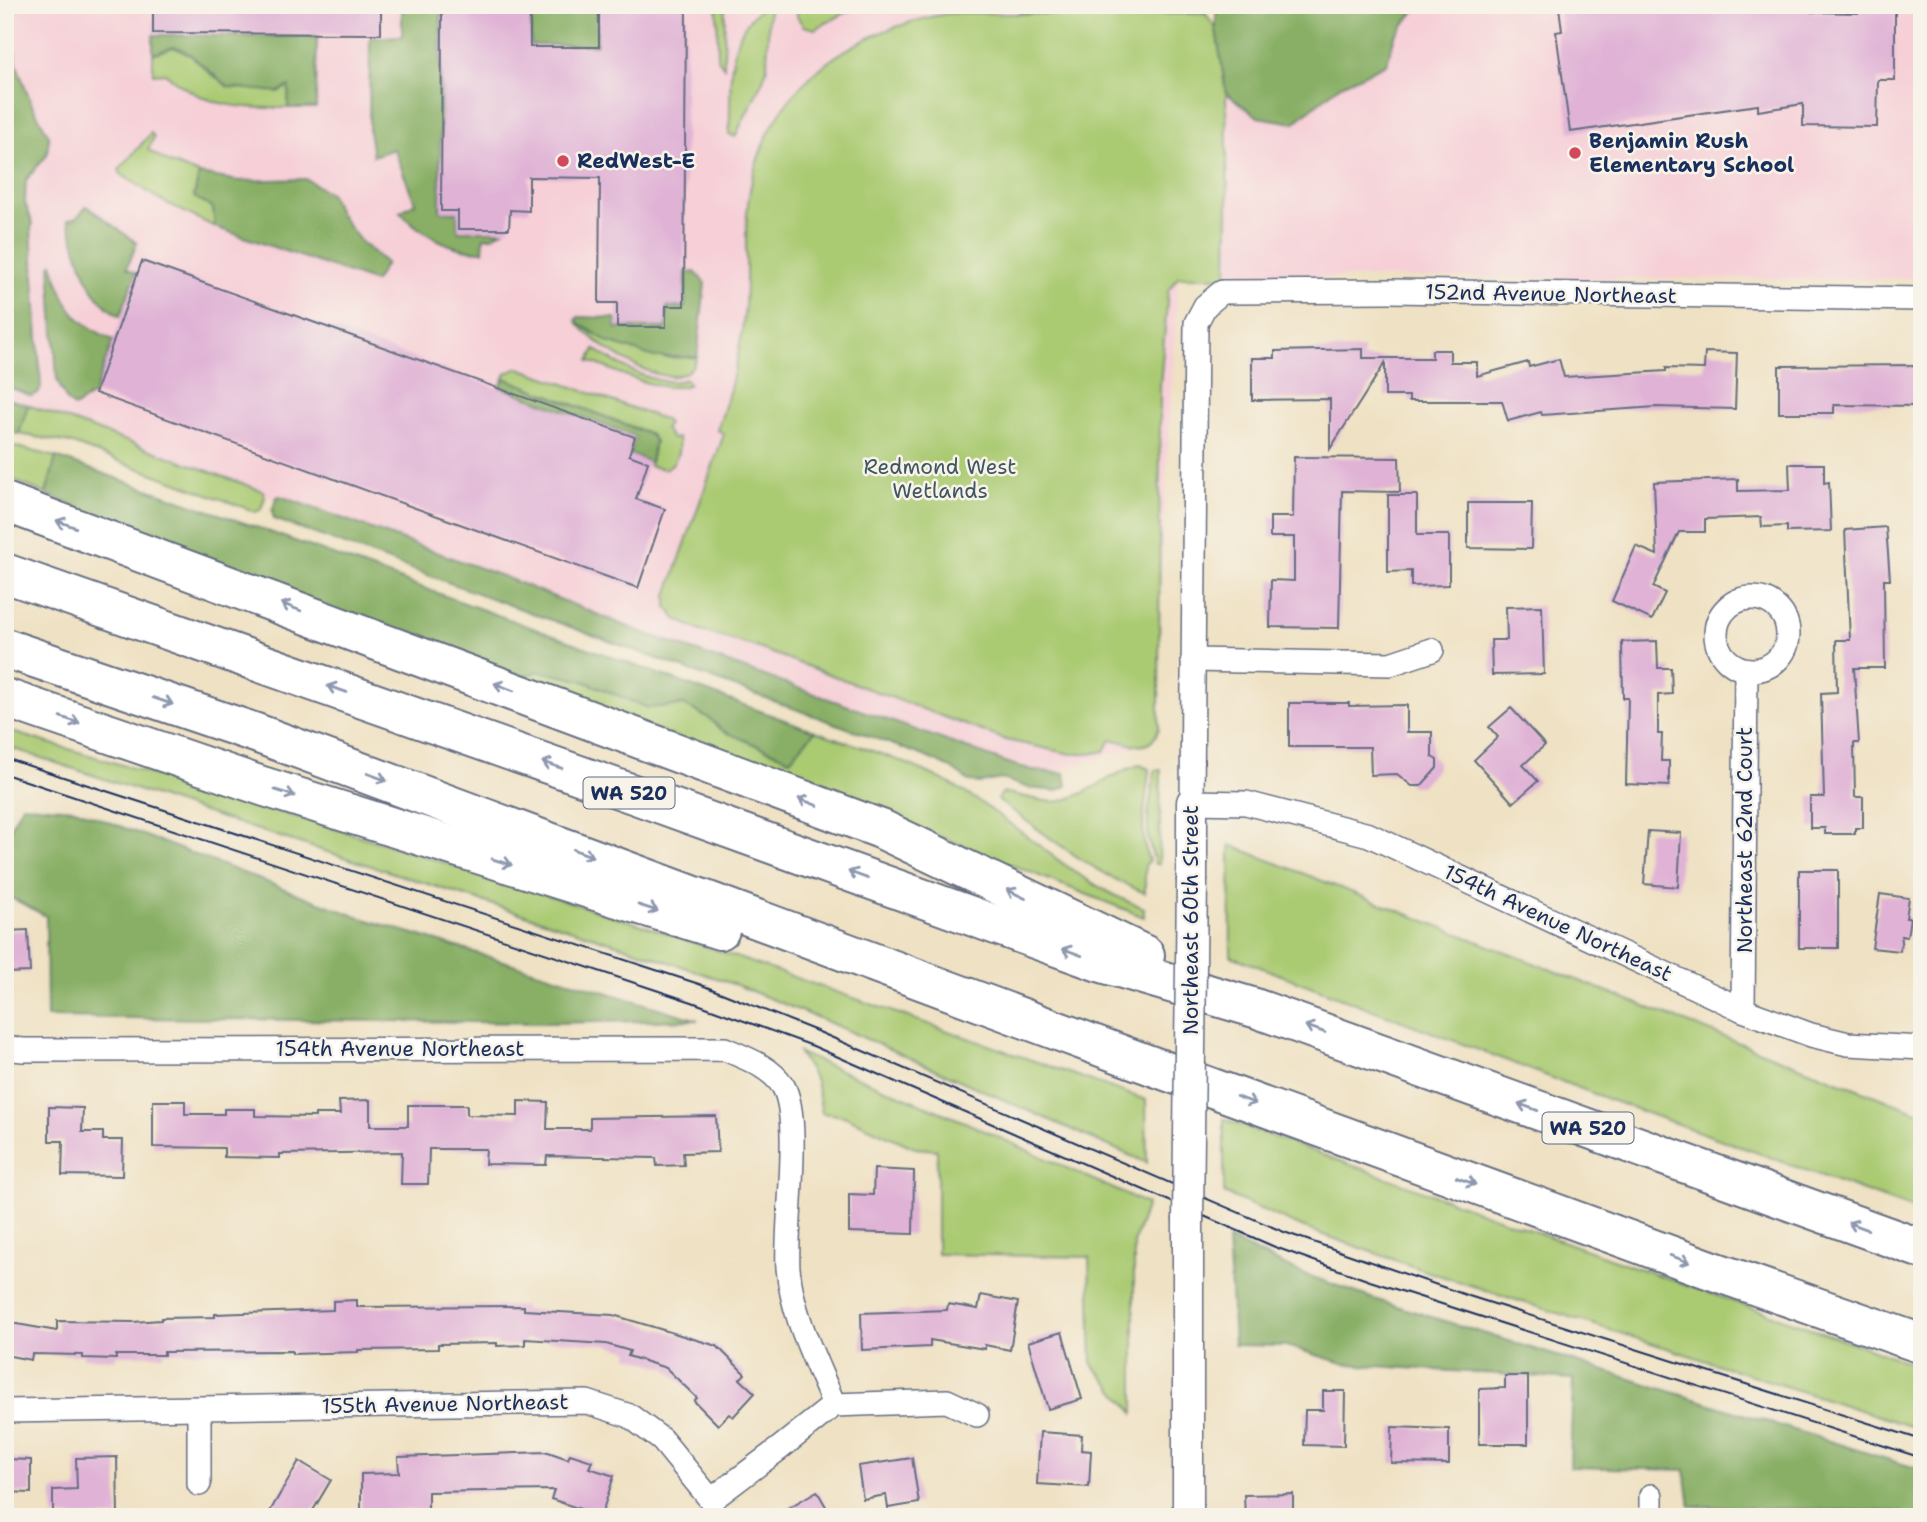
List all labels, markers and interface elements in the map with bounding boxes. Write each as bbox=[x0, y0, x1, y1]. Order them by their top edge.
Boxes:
place label: Benjamin Rush Elementary School bbox=[1589, 127, 1794, 179]
marker: Benjamin Rush Elementary School bbox=[1567, 145, 1583, 161]
place label: RedWest-E bbox=[577, 147, 695, 175]
marker: RedWest-E bbox=[555, 153, 571, 169]
street label: 152nd Avenue Northeast bbox=[1425, 278, 1677, 310]
park label: Redmond West Wetlands bbox=[864, 453, 1017, 505]
one-way arrow bbox=[55, 517, 77, 529]
one-way arrow bbox=[280, 600, 302, 613]
one-way arrow bbox=[493, 680, 515, 693]
one-way arrow bbox=[327, 682, 349, 694]
one-way arrow bbox=[151, 696, 173, 708]
one-way arrow bbox=[58, 715, 80, 727]
street label: Northeast 62nd Court bbox=[1731, 727, 1759, 953]
one-way arrow bbox=[541, 758, 563, 770]
one-way arrow bbox=[366, 772, 387, 785]
road number: WA 520 bbox=[584, 778, 674, 808]
one-way arrow bbox=[274, 788, 296, 801]
one-way arrow bbox=[798, 795, 820, 807]
street label: Northeast 60th Street bbox=[1177, 805, 1205, 1035]
one-way arrow bbox=[571, 848, 593, 861]
one-way arrow bbox=[491, 856, 513, 869]
street label: 154th Avenue Northeast bbox=[1439, 858, 1677, 988]
one-way arrow bbox=[848, 868, 870, 880]
one-way arrow bbox=[1006, 887, 1027, 900]
one-way arrow bbox=[637, 902, 659, 915]
one-way arrow bbox=[1062, 945, 1084, 958]
one-way arrow bbox=[1304, 1022, 1326, 1035]
street label: 154th Avenue Northeast bbox=[276, 1035, 524, 1063]
one-way arrow bbox=[1235, 1095, 1257, 1107]
one-way arrow bbox=[1518, 1100, 1540, 1112]
road number: WA 520 bbox=[1542, 1112, 1634, 1144]
one-way arrow bbox=[1455, 1176, 1477, 1188]
one-way arrow bbox=[1847, 1219, 1869, 1231]
one-way arrow bbox=[1668, 1254, 1690, 1266]
street label: 155th Avenue Northeast bbox=[321, 1388, 569, 1420]

